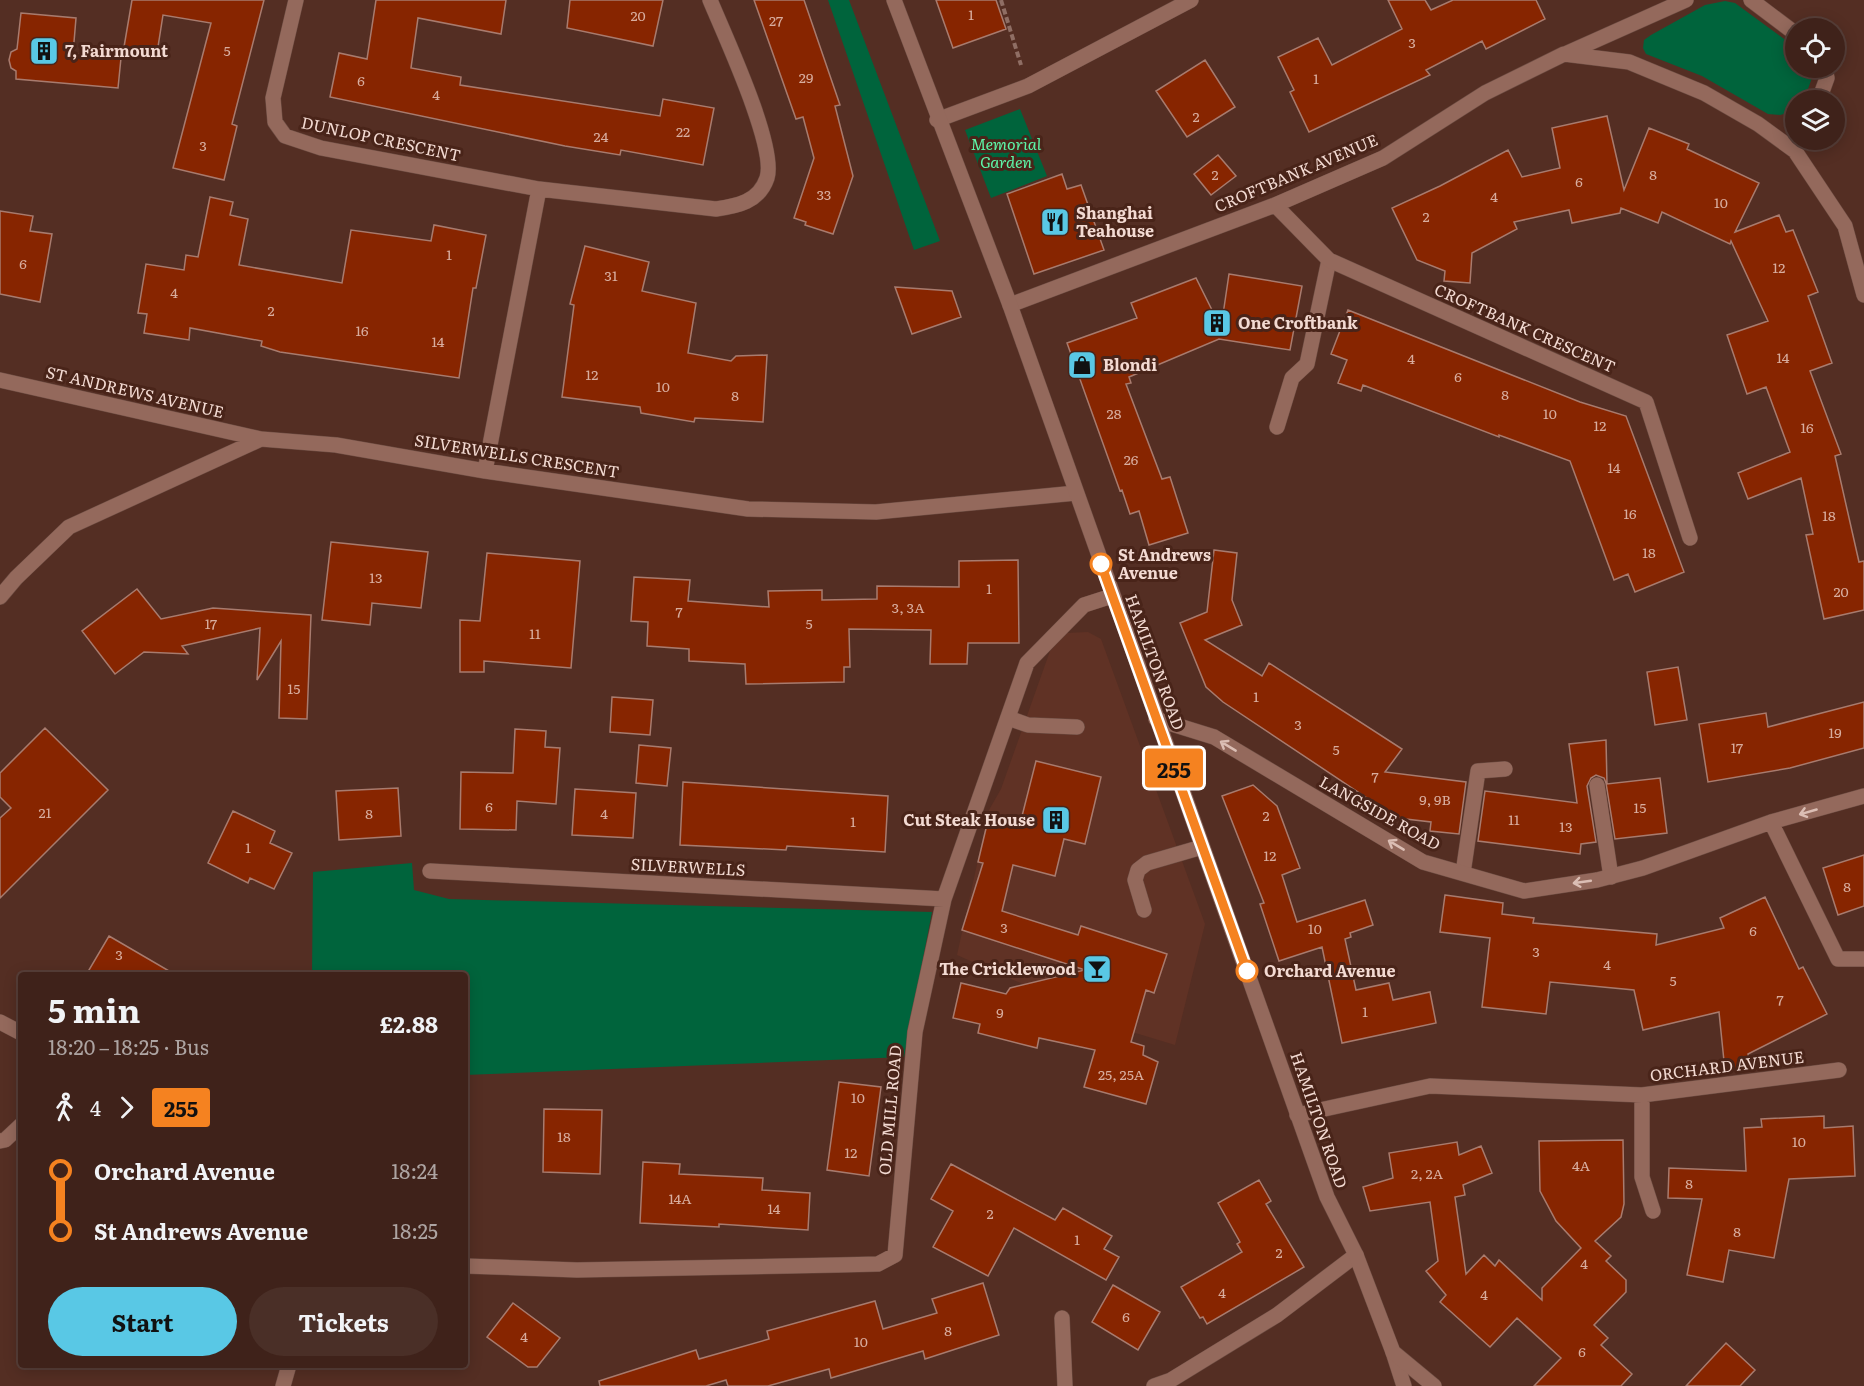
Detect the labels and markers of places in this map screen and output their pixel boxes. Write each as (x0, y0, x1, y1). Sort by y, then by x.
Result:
building icon: 7, Fairmount (28, 35, 60, 67)
place label: 7, Fairmount (65, 38, 168, 62)
place label: Shanghai Teahouse (1076, 200, 1154, 242)
restaurant icon: Shanghai Teahouse (1039, 206, 1071, 238)
building icon: One Croftbank (1201, 307, 1233, 339)
place label: One Croftbank (1238, 310, 1358, 334)
shop icon: Blondi (1066, 349, 1098, 381)
place label: Blondi (1103, 352, 1157, 376)
place label: St Andrews Avenue (1118, 542, 1211, 584)
marker: St Andrews Avenue (1090, 553, 1112, 575)
building icon: Cut Steak House (1040, 804, 1072, 836)
place label: Cut Steak House (903, 807, 1035, 831)
bar icon: The Cricklewood (1081, 953, 1113, 985)
place label: The Cricklewood (939, 956, 1076, 980)
place label: Orchard Avenue (1264, 958, 1396, 982)
marker: Orchard Avenue (1236, 960, 1258, 982)

